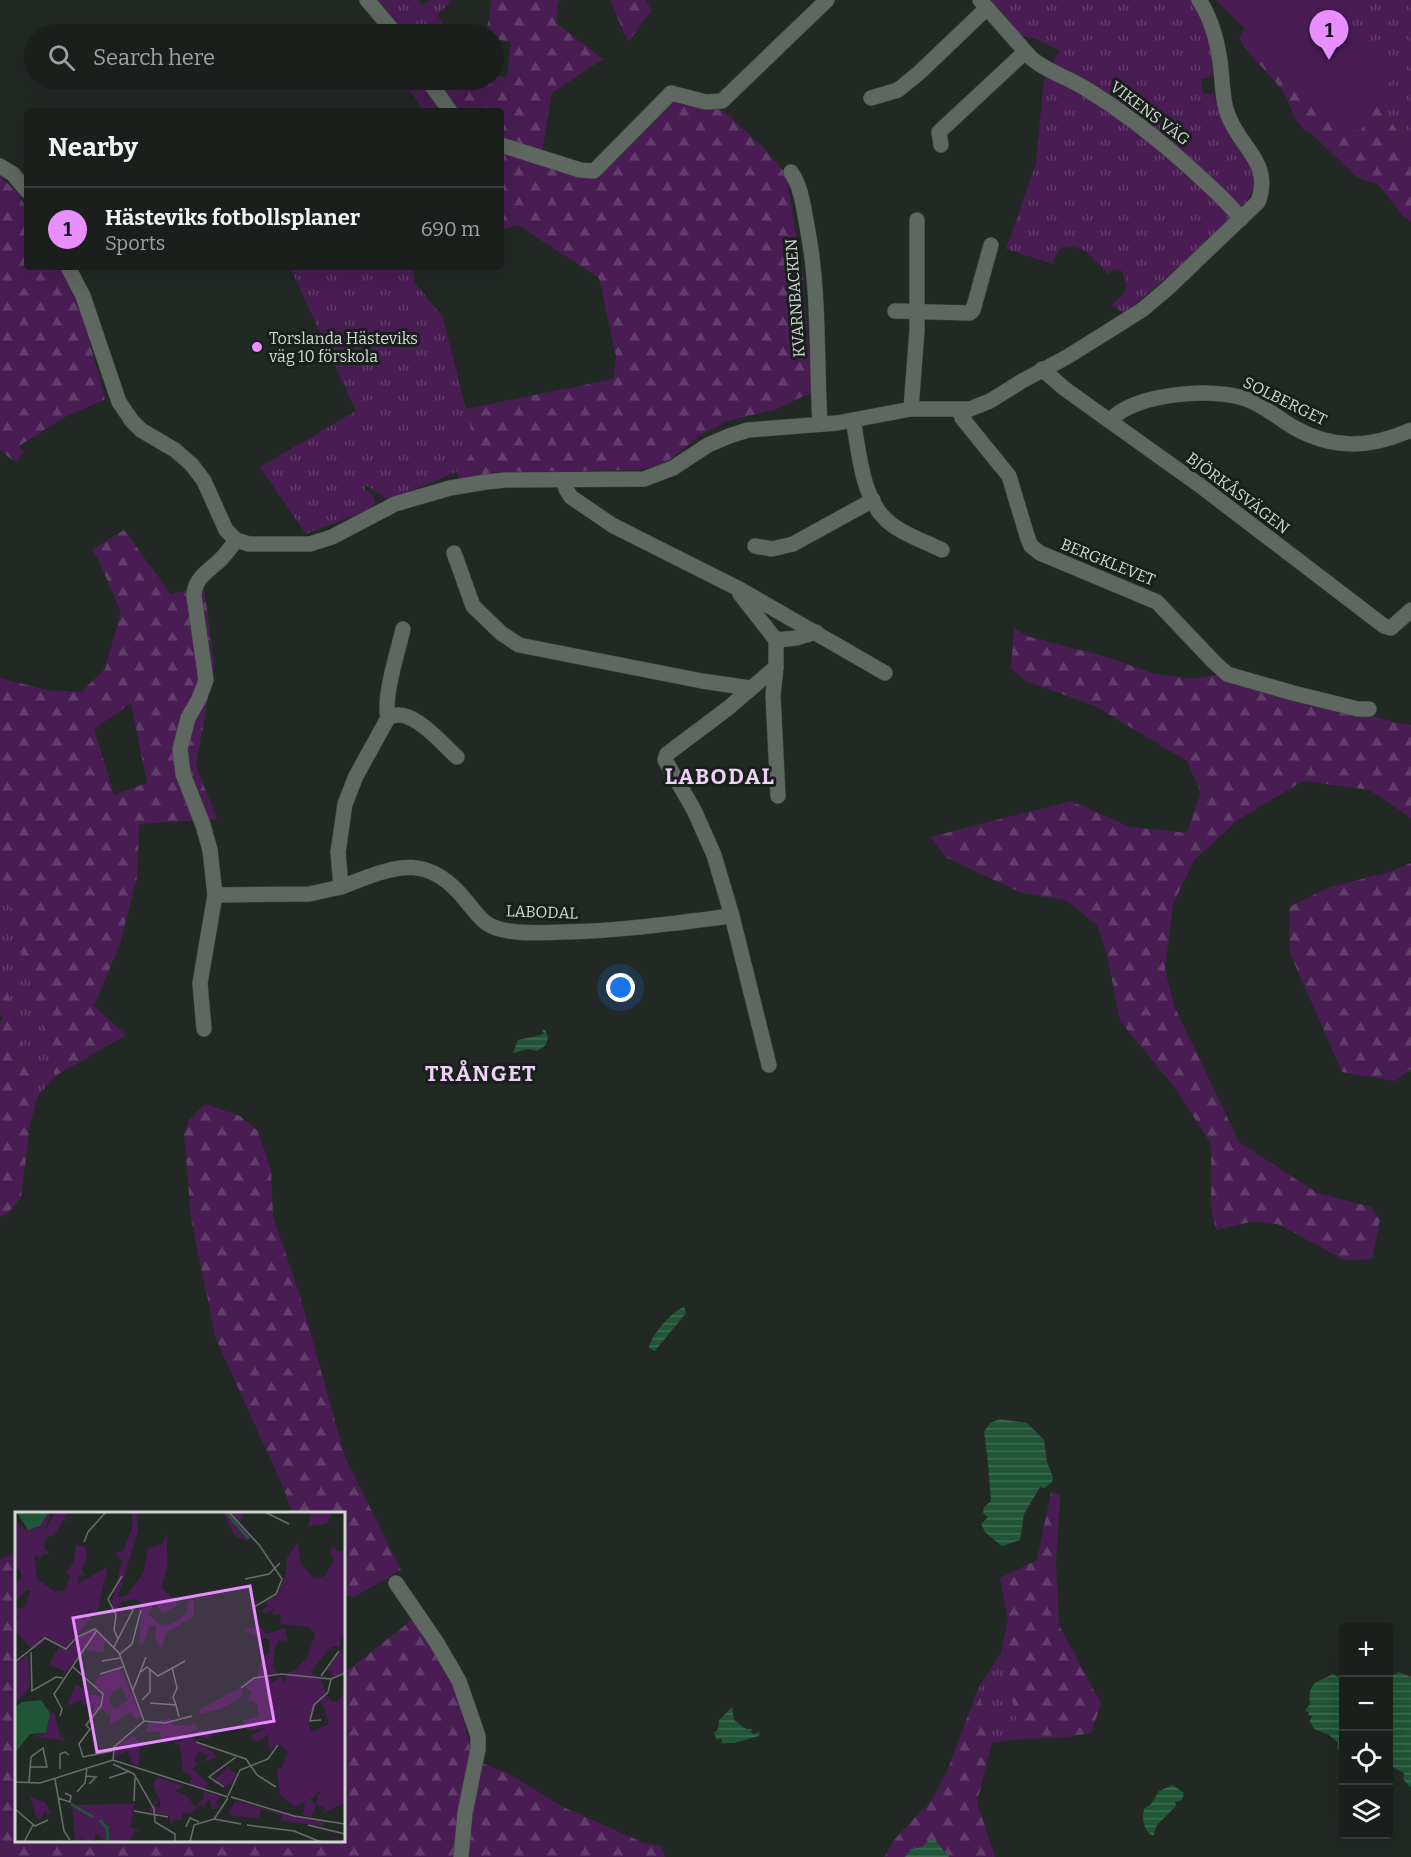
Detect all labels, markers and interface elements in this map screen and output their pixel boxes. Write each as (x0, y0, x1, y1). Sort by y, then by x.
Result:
pin: 1 (1310, 10, 1348, 60)
search box (24, 24, 504, 90)
icon: search (45, 41, 78, 74)
text: Search here (93, 44, 215, 71)
street label: VIKENS VÄG (1107, 77, 1194, 149)
text: Nearby (48, 132, 138, 163)
text: Hästeviks fotbollsplaner (105, 204, 360, 231)
text: 1 (63, 217, 72, 241)
text: 690 m (421, 217, 480, 241)
text: Sports (105, 231, 165, 255)
street label: KVARNBACKEN (781, 238, 809, 358)
place label: Torslanda Hästeviks väg 10 förskola (268, 329, 418, 366)
marker: Torslanda Hästeviks väg 10 förskola (250, 340, 264, 354)
street label: SOLBERGET (1240, 373, 1330, 429)
street label: BJÖRKÅSVÄGEN (1183, 447, 1294, 538)
street label: BERGKLEVET (1058, 534, 1158, 590)
district label: LABODAL (665, 763, 775, 790)
street label: LABODAL (506, 901, 579, 923)
your location (606, 973, 635, 1002)
district label: TRÅNGET (425, 1059, 537, 1087)
inset map (15, 1512, 345, 1842)
map controls (1339, 1623, 1393, 1839)
button: + (1339, 1623, 1393, 1677)
button: − (1339, 1677, 1393, 1731)
button: locate (1339, 1731, 1393, 1785)
button: layers (1339, 1785, 1393, 1839)

